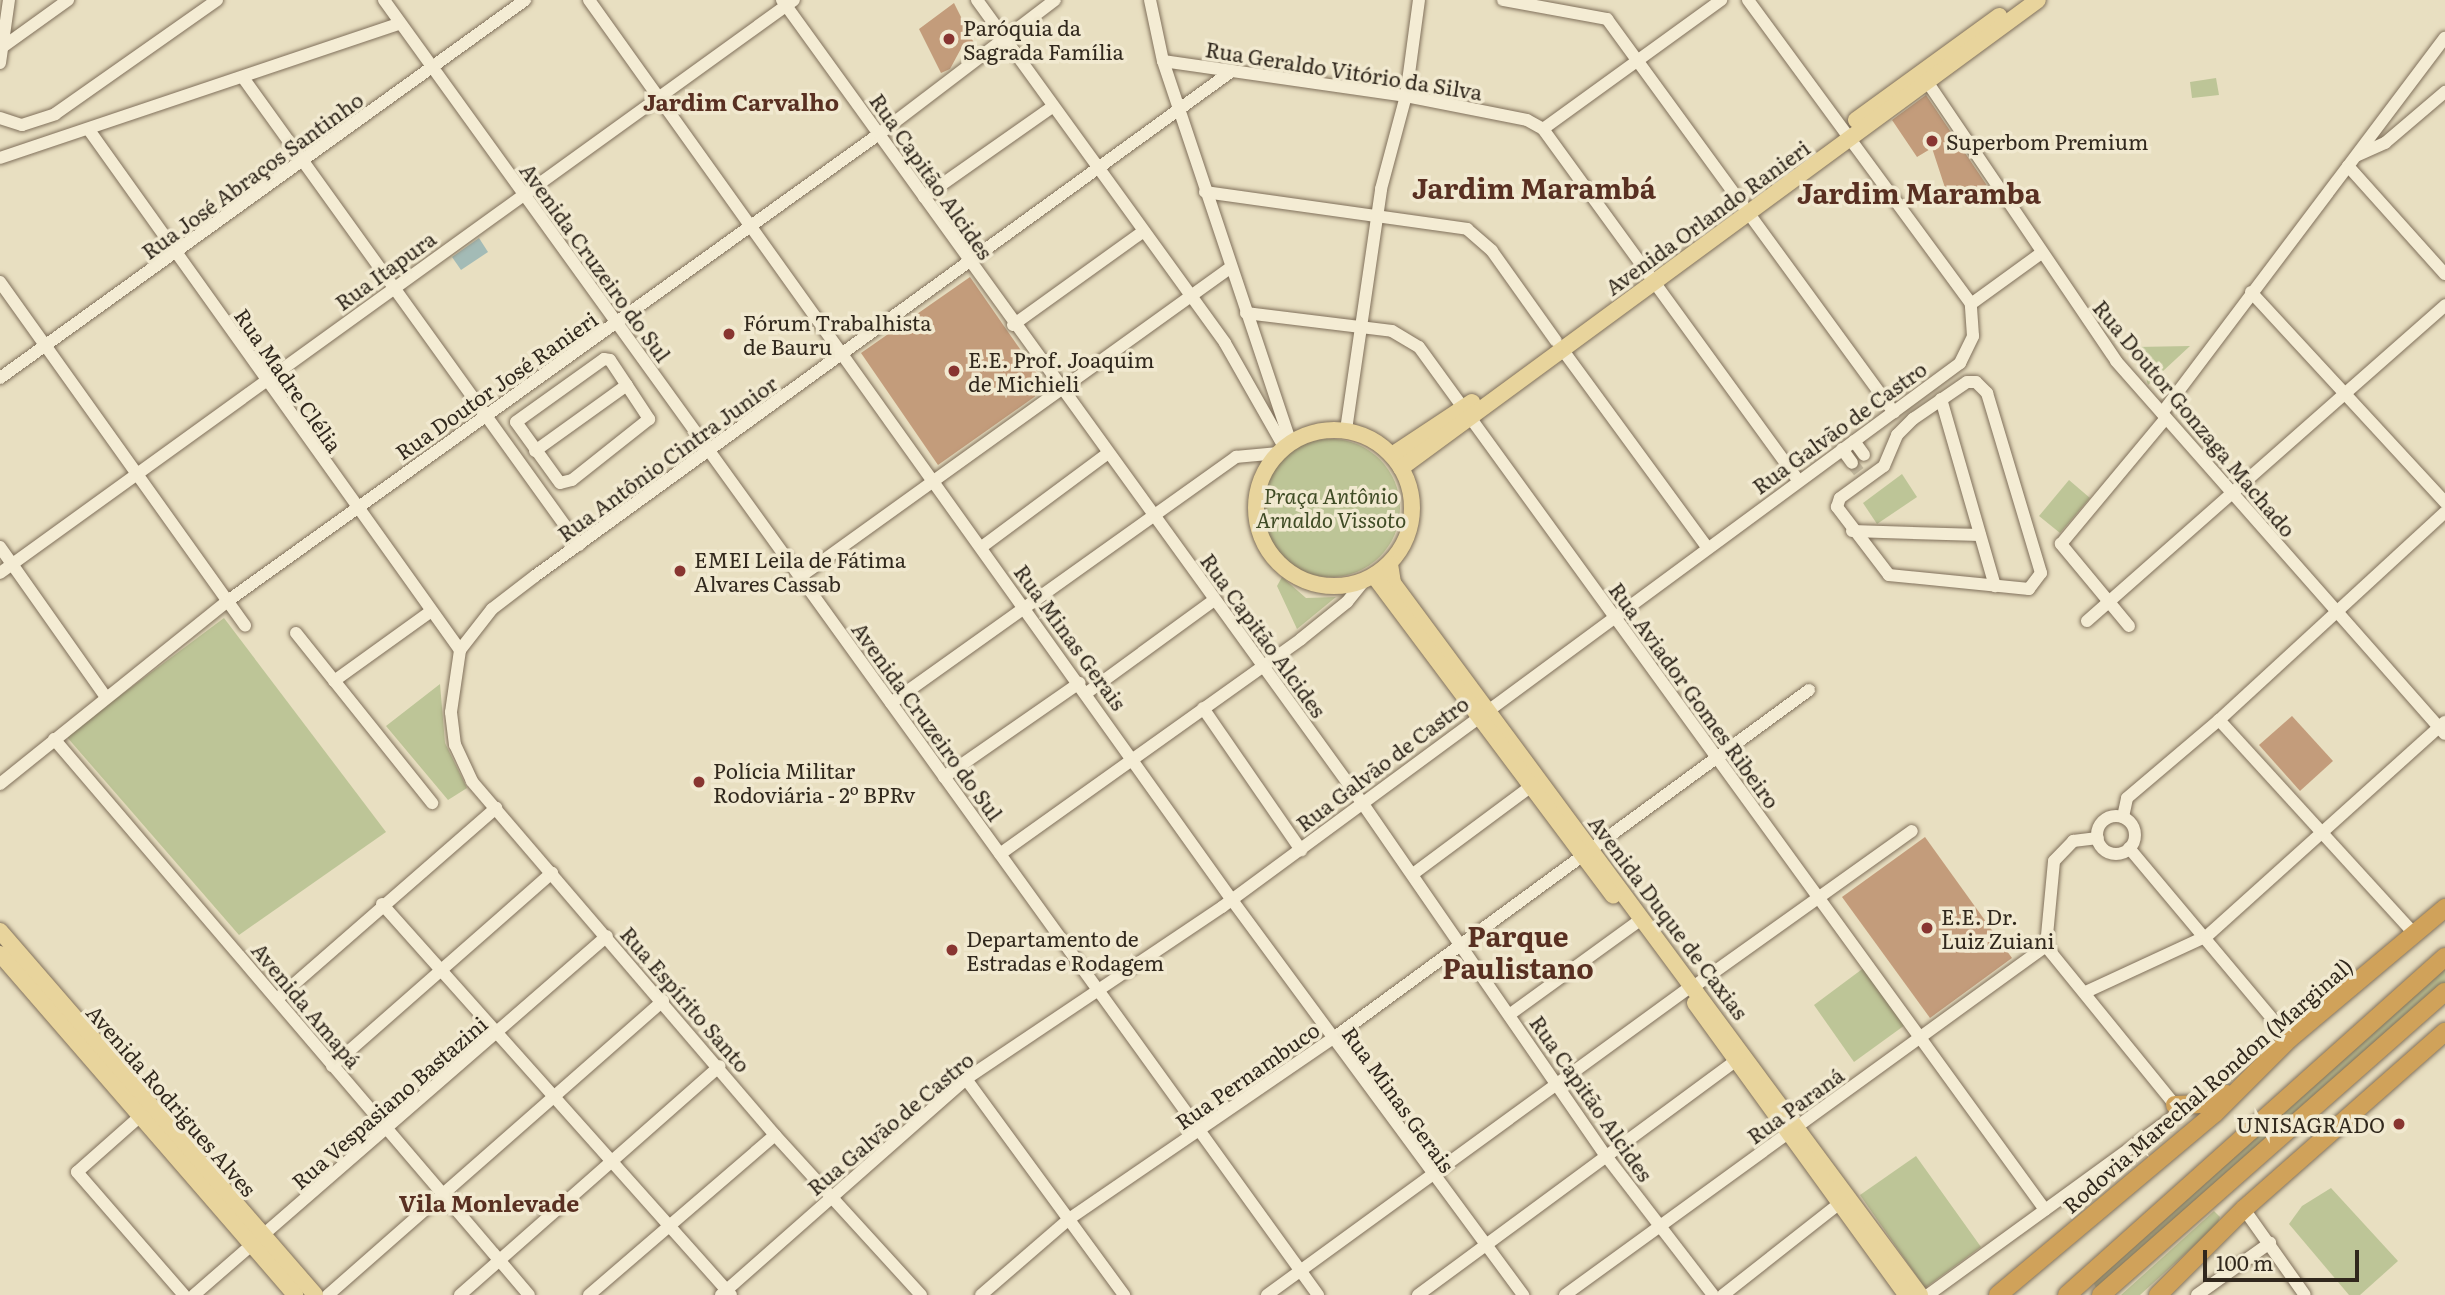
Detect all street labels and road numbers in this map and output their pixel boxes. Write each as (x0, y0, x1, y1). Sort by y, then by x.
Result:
street label: Rua Geraldo Vitório da Silva (1204, 36, 1484, 104)
street label: Rua José Abraços Santinho (136, 86, 368, 264)
street label: Rua Capitão Alcides (865, 88, 999, 264)
street label: Avenida Orlando Ranieri (1600, 134, 1814, 300)
street label: Avenida Cruzeiro do Sul (515, 158, 677, 366)
street label: Rua Itapura (330, 225, 440, 315)
street label: Rua Doutor Gonzaga Machado (2089, 295, 2301, 541)
street label: Rua Madre Clélia (230, 303, 348, 457)
street label: Rua Doutor José Ranieri (390, 306, 602, 464)
street label: Rua Galvão de Castro (1747, 355, 1931, 499)
street label: Rua Antônio Cintra Junior (552, 370, 782, 546)
street label: Rua Capitão Alcides (1196, 548, 1332, 722)
street label: Rua Minas Gerais (1010, 559, 1132, 715)
street label: Rua Aviador Gomes Ribeiro (1605, 577, 1785, 813)
street label: Avenida Cruzeiro do Sul (847, 617, 1009, 825)
street label: Rua Galvão de Castro (1291, 690, 1473, 836)
street label: Avenida Duque de Caxias (1584, 810, 1754, 1024)
street label: Rua Espírito Santo (616, 921, 756, 1077)
street label: Avenida Amapá (247, 937, 367, 1073)
street label: Rodovia Marechal Rondon (Marginal) (2057, 952, 2357, 1218)
street label: Avenida Rodrigues Alves (82, 999, 262, 1201)
street label: Rua Vespasiano Bastazini (286, 1010, 492, 1194)
street label: Rua Capitão Alcides (1525, 1010, 1659, 1186)
street label: Rua Pernambuco (1170, 1016, 1324, 1134)
street label: Rua Minas Gerais (1338, 1021, 1460, 1177)
street label: Rua Galvão de Castro (802, 1046, 978, 1200)
street label: Rua Paraná (1742, 1062, 1848, 1148)

